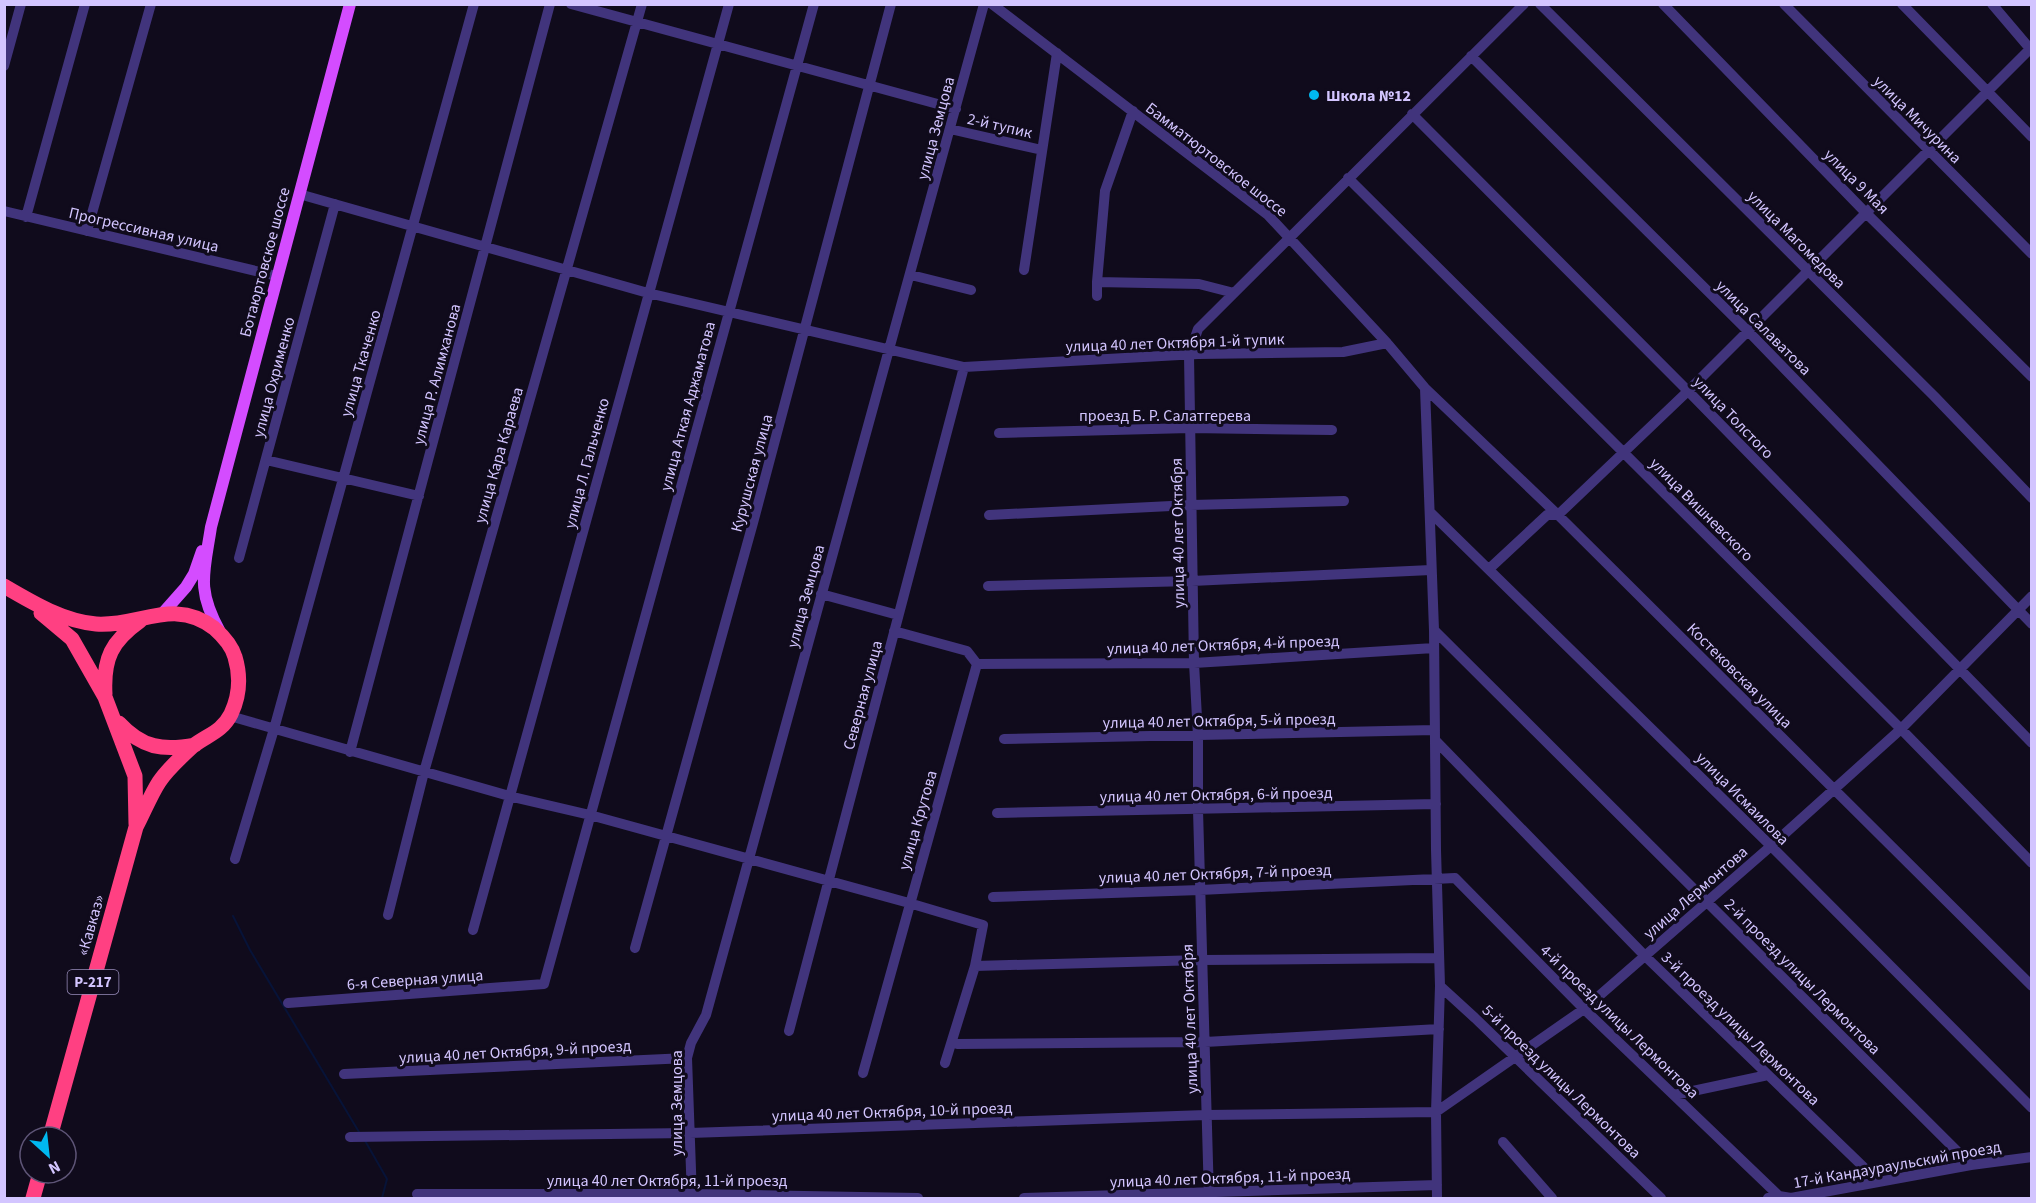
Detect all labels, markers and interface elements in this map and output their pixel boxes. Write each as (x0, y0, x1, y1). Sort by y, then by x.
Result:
street label: улица Мичурина (1868, 71, 1966, 169)
street label: улица Земцова (912, 74, 960, 182)
place label: Школа №12 (1326, 85, 1411, 107)
marker: Школа №12 (1307, 88, 1321, 102)
street label: Бамматюртовское шоссе (1141, 97, 1292, 222)
street label: 2-й тупик (965, 108, 1034, 144)
street label: улица 9 Мая (1819, 144, 1894, 219)
street label: Ботаюртовское шоссе (234, 185, 296, 340)
street label: улица Магомедова (1742, 186, 1850, 294)
street label: Прогрессивная улица (67, 202, 221, 258)
street label: улица Салаватова (1711, 275, 1816, 380)
street label: улица Р. Алимханова (408, 301, 466, 447)
street label: улица Ткаченко (335, 307, 387, 419)
street label: улица Охрименко (247, 315, 301, 440)
street label: улица Аткая Аджаматова (655, 319, 721, 494)
street label: улица 40 лет Октября 1-й тупик (1065, 328, 1285, 358)
street label: улица Толстого (1688, 371, 1778, 464)
street label: улица Кара Караева (469, 385, 529, 526)
street label: улица Л. Гальченко (559, 396, 615, 531)
street label: проезд Б. Р. Салатгерева (1079, 405, 1251, 427)
street label: Курушская улица (726, 412, 778, 535)
street label: улица Вишневского (1644, 453, 1758, 567)
street label: улица 40 лет Октября (1166, 458, 1190, 608)
street label: улица Земцова (782, 542, 830, 650)
street label: Костековская улица (1682, 618, 1797, 733)
street label: улица 40 лет Октября, 4-й проезд (1106, 630, 1340, 660)
street label: Северная улица (838, 638, 888, 752)
street label: улица 40 лет Октября, 5-й проезд (1103, 708, 1336, 734)
street label: улица Исмаилова (1691, 747, 1794, 850)
street label: улица Крутова (893, 768, 943, 873)
street label: улица 40 лет Октября, 6-й проезд (1100, 782, 1333, 808)
street label: улица Лермонтова (1639, 841, 1753, 944)
street label: улица 40 лет Октября, 7-й проезд (1098, 859, 1332, 889)
street label: «Кавказ» (72, 892, 110, 958)
street label: 2-й проезд улицы Лермонтова (1719, 894, 1885, 1060)
street label: 4-й проезд улицы Лермонтова (1535, 940, 1704, 1104)
street label: улица 40 лет Октября (1176, 944, 1204, 1094)
street label: 3-й проезд улицы Лермонтова (1656, 947, 1825, 1111)
street label: 6-я Северная улица (346, 964, 484, 996)
road number: Р-217 (68, 970, 118, 994)
street label: 5-й проезд улицы Лермонтова (1477, 1000, 1646, 1164)
street label: улица 40 лет Октября, 9-й проезд (398, 1035, 632, 1069)
street label: улица Земцова (666, 1050, 688, 1156)
street label: улица 40 лет Октября, 10-й проезд (771, 1097, 1013, 1127)
north arrow (18, 1125, 78, 1185)
street label: 17-й Кандаураульский проезд (1792, 1136, 2003, 1194)
text: N (45, 1155, 64, 1180)
street label: улица 40 лет Октября, 11-й проезд (1109, 1163, 1351, 1193)
street label: улица 40 лет Октября, 11-й проезд (547, 1170, 788, 1192)

